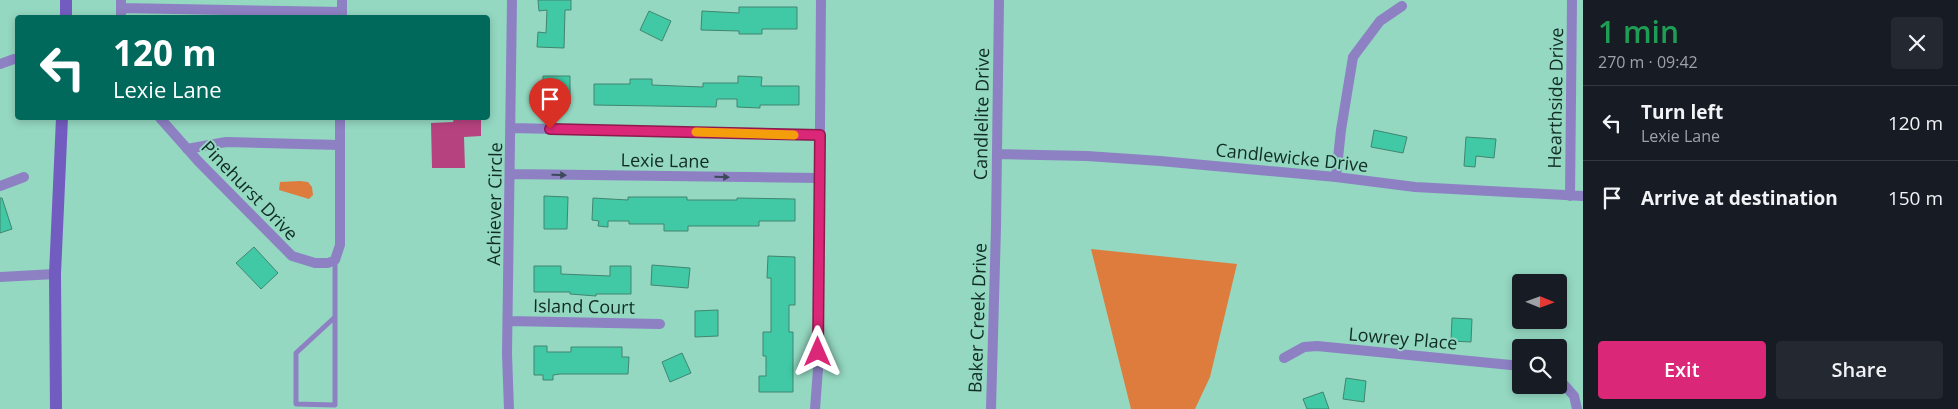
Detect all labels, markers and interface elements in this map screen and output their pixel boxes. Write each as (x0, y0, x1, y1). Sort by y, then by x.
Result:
text: 1 min (1598, 11, 1679, 52)
button: close (1891, 17, 1943, 69)
street label: Hearthside Drive (1542, 27, 1568, 169)
text: 120 m (113, 29, 217, 76)
icon: left (30, 35, 95, 100)
street label: Candlelite Drive (968, 48, 994, 180)
text: 270 m · 09:42 (1598, 51, 1698, 73)
text: Lexie Lane (113, 74, 222, 104)
pin (529, 78, 571, 129)
icon: arrive (536, 85, 564, 113)
text: Turn left (1641, 99, 1723, 125)
icon: left (1598, 109, 1626, 137)
text: 120 m (1888, 110, 1943, 136)
text: Lexie Lane (1641, 125, 1720, 147)
street label: Pinehurst Drive (196, 135, 304, 245)
street label: Candlewicke Drive (1214, 137, 1370, 177)
street label: Achiever Circle (481, 142, 507, 266)
street label: Lexie Lane (620, 147, 710, 173)
one-way arrow (552, 171, 568, 179)
one-way arrow (714, 173, 730, 181)
icon: arrive (1598, 184, 1626, 212)
text: Arrive at destination (1641, 185, 1838, 211)
text: 150 m (1888, 185, 1943, 211)
street label: Baker Creek Drive (962, 242, 992, 394)
north arrow (1512, 274, 1568, 329)
map controls (1512, 274, 1567, 394)
street label: Island Court (533, 293, 635, 319)
street label: Lowrey Place (1347, 321, 1459, 355)
position arrow (791, 325, 843, 377)
button: search (1512, 339, 1567, 394)
button: Exit (1598, 341, 1766, 399)
button: Share (1776, 341, 1943, 399)

